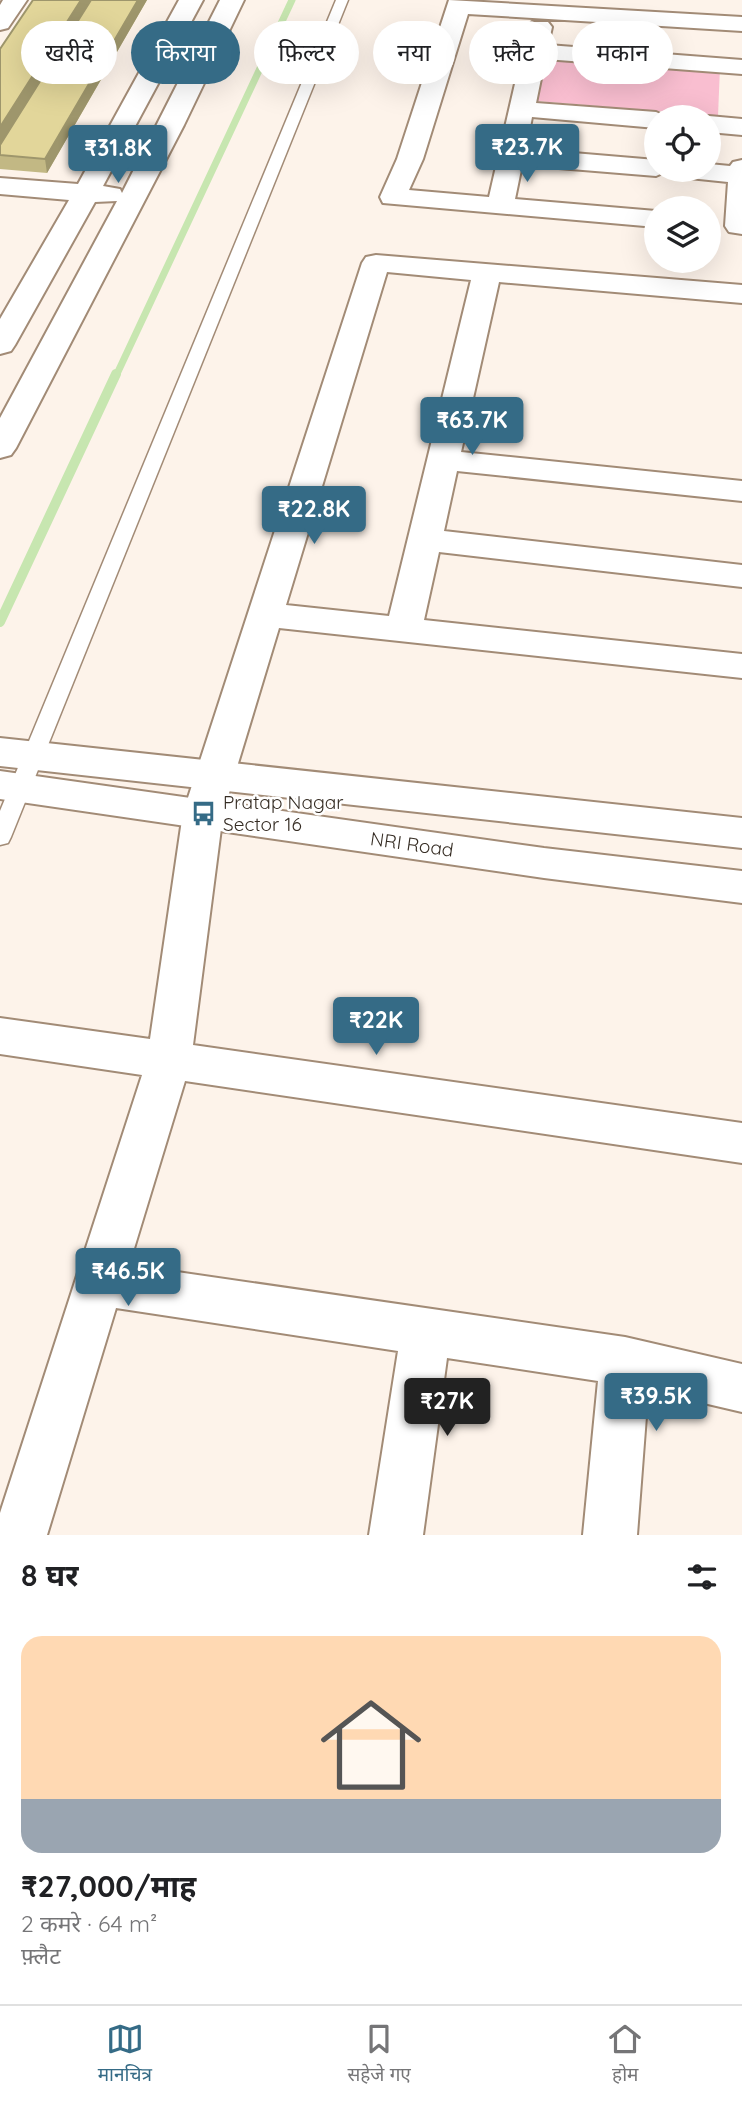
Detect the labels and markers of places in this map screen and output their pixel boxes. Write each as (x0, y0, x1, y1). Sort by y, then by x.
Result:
pin: ₹23.7K (470, 124, 584, 184)
pin: ₹31.8K (61, 125, 175, 185)
pin: ₹63.7K (415, 398, 529, 457)
pin: ₹22.8K (257, 486, 371, 546)
place label: Pratap Nagar Sector 16 (223, 790, 344, 836)
bus stop icon: Pratap Nagar Sector 16 (189, 799, 217, 827)
pin: ₹22K (335, 998, 417, 1057)
pin: ₹46.5K (71, 1248, 185, 1308)
pin: ₹39.5K (599, 1374, 713, 1433)
pin: ₹27K (406, 1378, 488, 1438)

